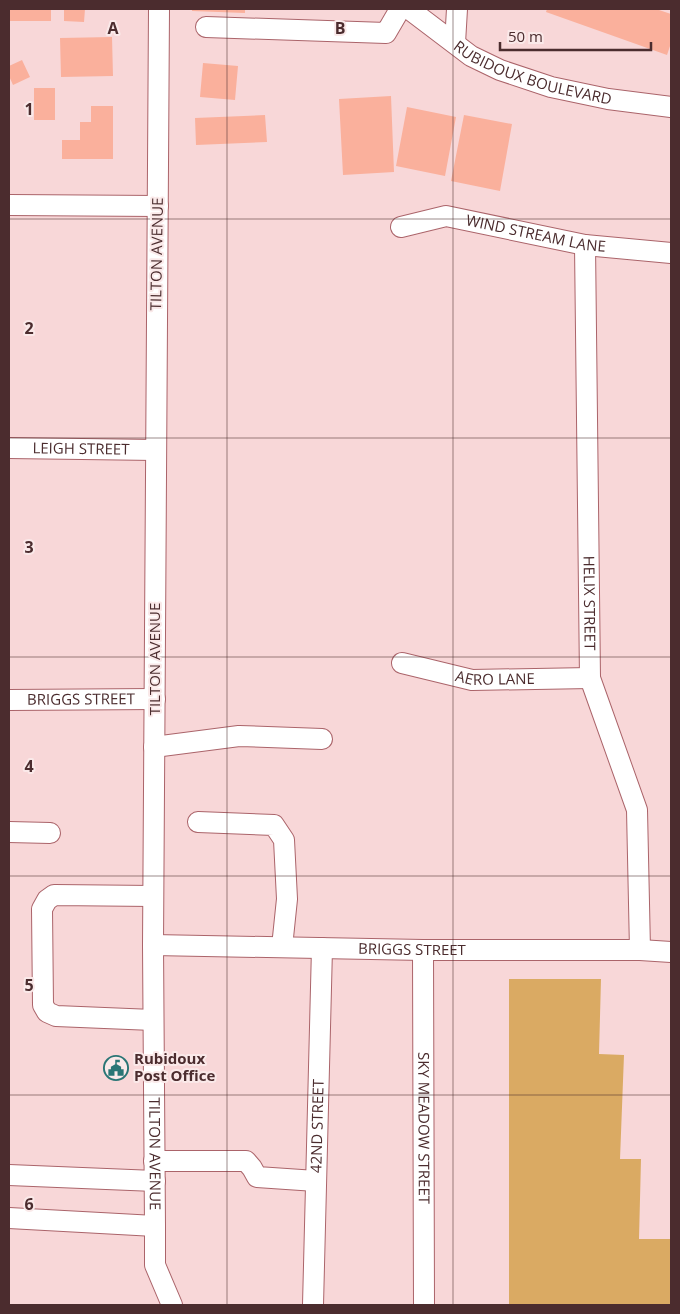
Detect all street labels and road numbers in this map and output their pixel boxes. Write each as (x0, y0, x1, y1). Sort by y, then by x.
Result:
street label: RUBIDOUX BOULEVARD (450, 35, 614, 109)
street label: TILTON AVENUE (145, 197, 167, 311)
street label: WIND STREAM LANE (464, 209, 607, 256)
street label: LEIGH STREET (32, 437, 130, 459)
street label: HELIX STREET (580, 555, 601, 651)
street label: TILTON AVENUE (144, 603, 164, 715)
street label: AERO LANE (453, 665, 535, 689)
street label: BRIGGS STREET (27, 688, 136, 709)
street label: BRIGGS STREET (358, 938, 467, 959)
street label: SKY MEADOW STREET (414, 1052, 435, 1205)
street label: 42ND STREET (305, 1078, 328, 1173)
street label: TILTON AVENUE (145, 1097, 166, 1210)

